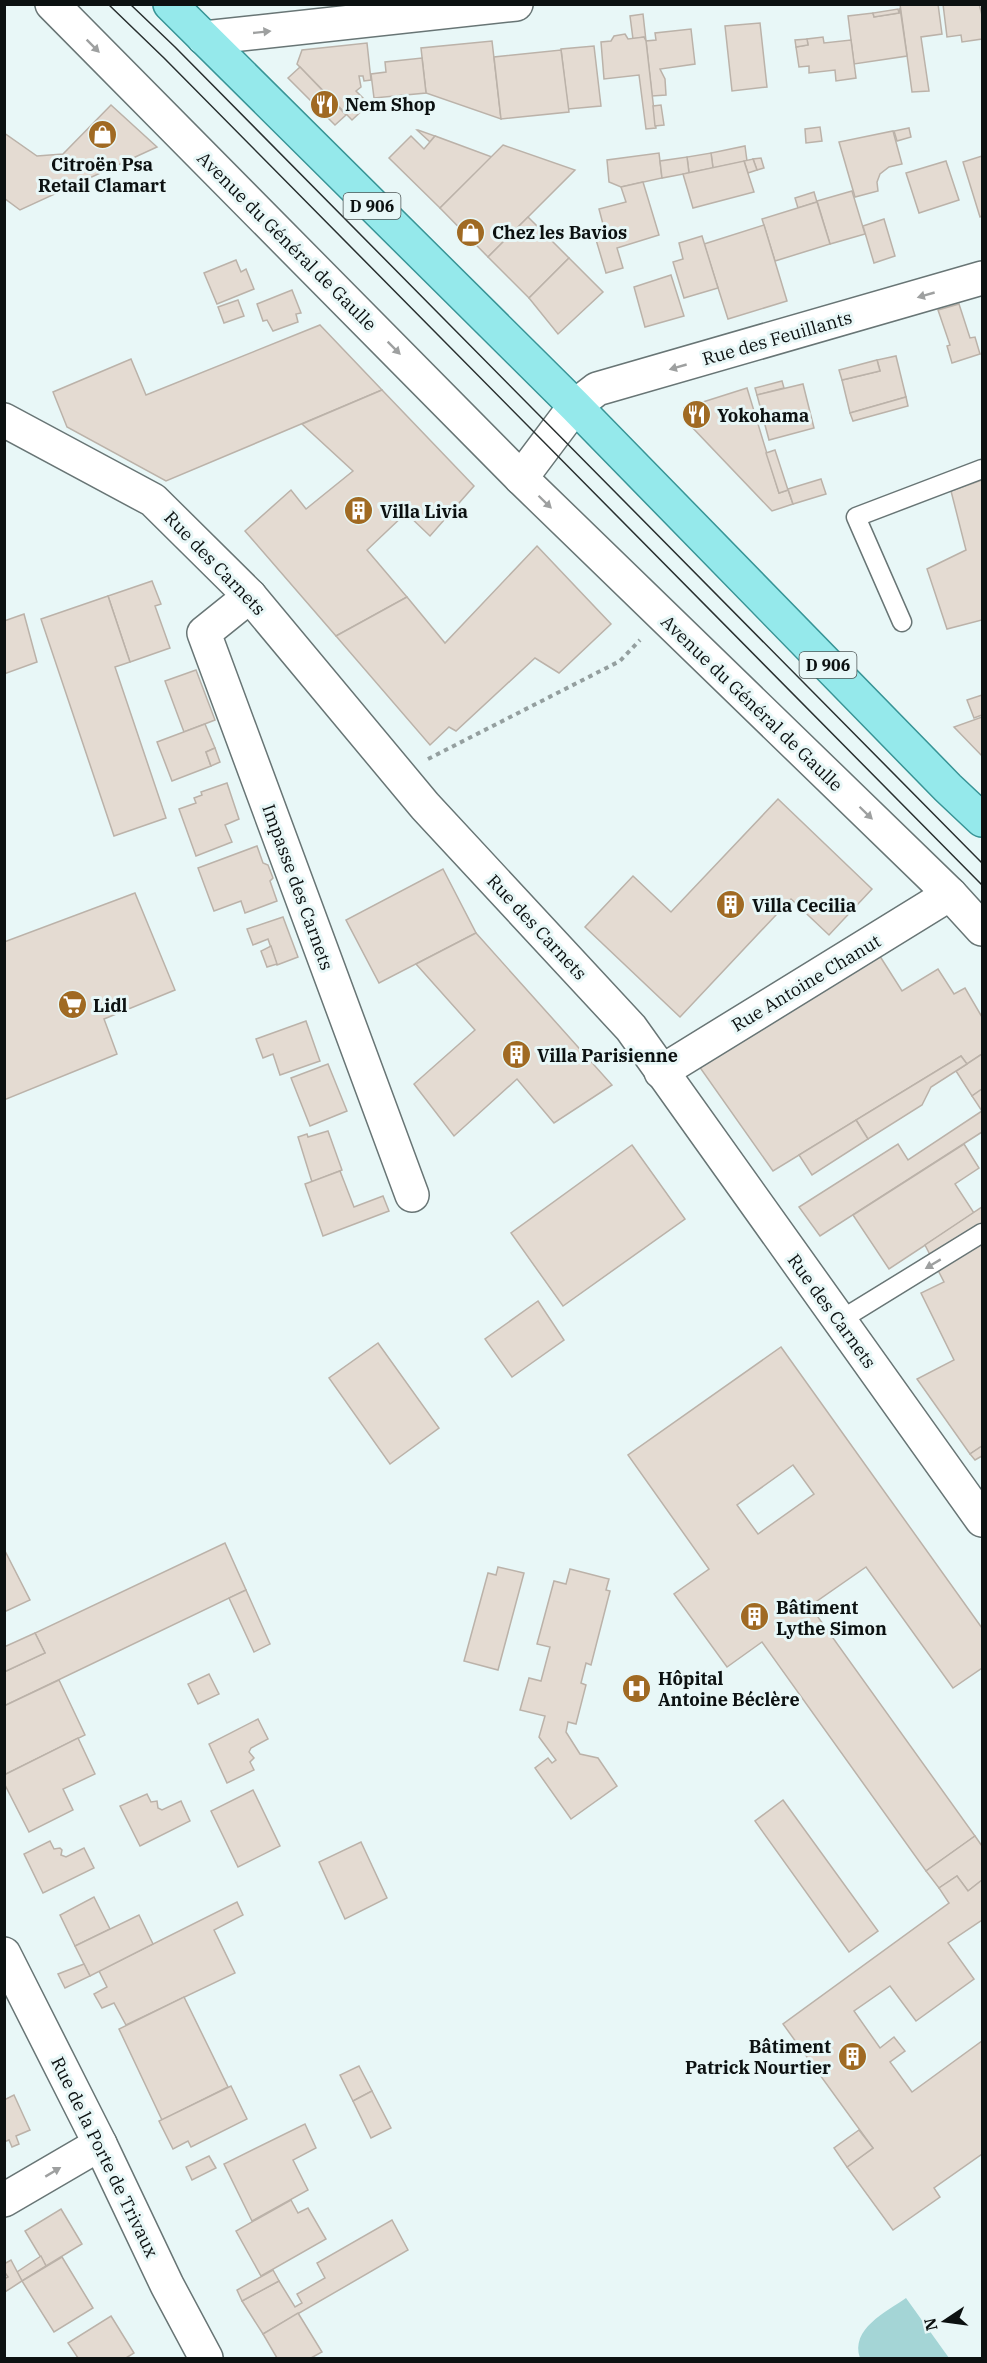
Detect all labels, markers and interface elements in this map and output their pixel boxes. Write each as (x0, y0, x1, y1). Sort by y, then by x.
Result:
one-way arrow (252, 27, 271, 37)
one-way arrow (86, 39, 101, 53)
restaurant icon: Nem Shop (308, 88, 340, 120)
place label: Nem Shop (345, 93, 436, 116)
shop icon: Citroën Psa Retail Clamart (86, 119, 118, 151)
street label: Avenue du Général de Gaulle (193, 147, 381, 335)
place label: Citroën Psa Retail Clamart (38, 153, 166, 197)
road number: D 906 (344, 193, 400, 219)
shop icon: Chez les Bavios (455, 216, 487, 248)
place label: Chez les Bavios (492, 221, 627, 244)
one-way arrow (917, 291, 935, 300)
street label: Rue des Feuillants (699, 306, 855, 370)
one-way arrow (386, 341, 400, 355)
one-way arrow (669, 362, 688, 372)
restaurant icon: Yokohama (680, 399, 712, 431)
place label: Yokohama (717, 404, 809, 427)
building icon: Villa Livia (343, 495, 375, 527)
one-way arrow (538, 495, 553, 509)
place label: Villa Livia (380, 500, 468, 523)
street label: Rue des Carnets (159, 506, 271, 620)
street label: Avenue du Général de Gaulle (656, 610, 848, 796)
road number: D 906 (800, 652, 856, 678)
street label: Impasse des Carnets (257, 801, 339, 973)
one-way arrow (859, 806, 873, 820)
street label: Rue des Carnets (482, 869, 592, 985)
building icon: Villa Cecilia (715, 889, 747, 921)
place label: Villa Cecilia (752, 894, 856, 917)
street label: Rue Antoine Chanut (727, 929, 885, 1037)
supermarket icon: Lidl (56, 989, 88, 1021)
place label: Lidl (93, 994, 128, 1017)
building icon: Villa Parisienne (500, 1039, 532, 1071)
place label: Villa Parisienne (537, 1044, 678, 1067)
street label: Rue des Carnets (783, 1249, 881, 1373)
one-way arrow (925, 1258, 941, 1269)
place label: Bâtiment Lythe Simon (776, 1596, 887, 1640)
building icon: Bâtiment Lythe Simon (739, 1601, 771, 1633)
place label: Hôpital Antoine Béclère (658, 1667, 800, 1711)
hospital icon: Hôpital Antoine Béclère (621, 1672, 653, 1704)
place label: Bâtiment Patrick Nourtier (685, 2035, 831, 2079)
building icon: Bâtiment Patrick Nourtier (836, 2040, 868, 2072)
street label: Rue de la Porte de Trivaux (46, 2053, 164, 2261)
one-way arrow (44, 2167, 61, 2177)
north arrow (915, 2291, 975, 2351)
text: N (919, 2316, 942, 2333)

